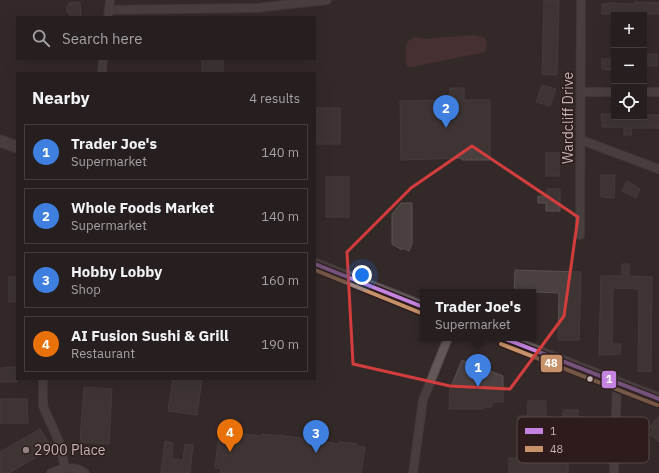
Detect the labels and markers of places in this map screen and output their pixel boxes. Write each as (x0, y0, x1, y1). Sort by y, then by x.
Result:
pin: 2 (433, 95, 459, 128)
pin: 1 (465, 354, 491, 387)
unlabelled marker (585, 374, 595, 384)
pin: 4 (217, 419, 243, 452)
pin: 3 (303, 420, 329, 453)
place label: 2900 Place (34, 441, 106, 459)
marker: 2900 Place (21, 445, 31, 455)

